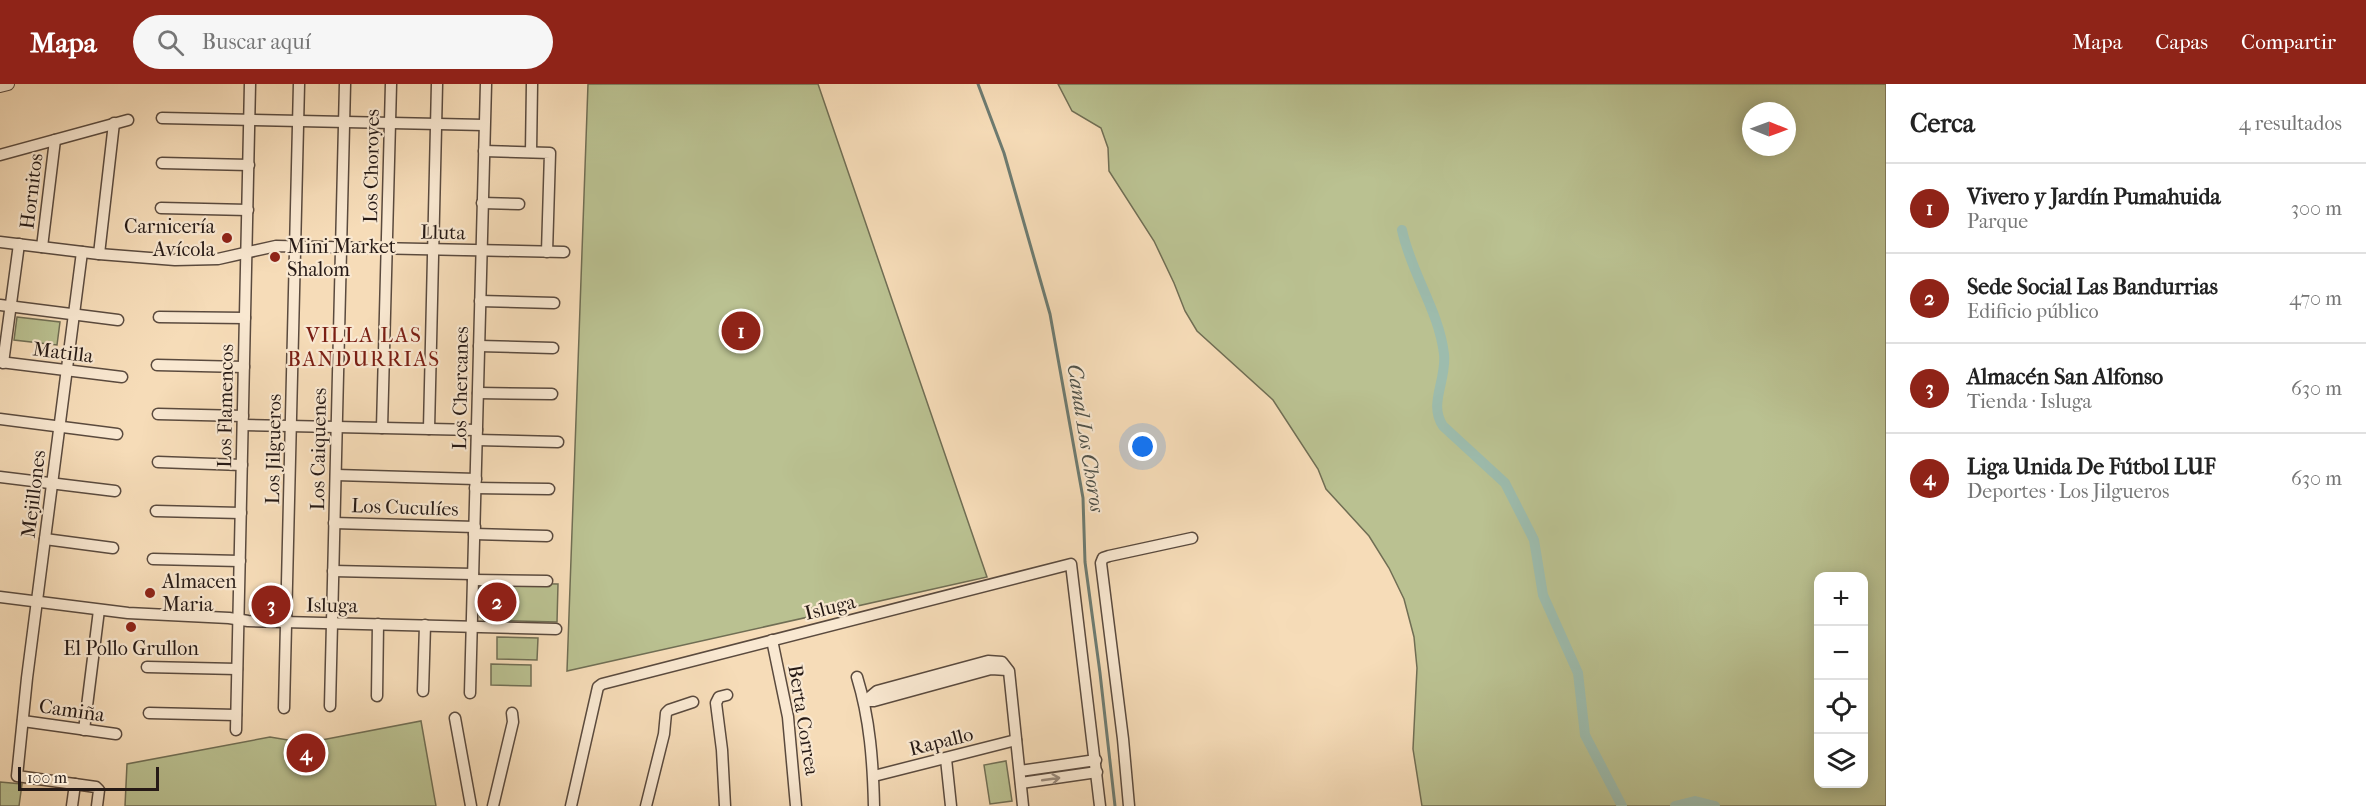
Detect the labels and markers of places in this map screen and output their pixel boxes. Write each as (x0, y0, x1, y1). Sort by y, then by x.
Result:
place label: Carnicería Avícola (124, 215, 216, 261)
marker: Carnicería Avícola (220, 231, 234, 245)
place label: Mini Market Shalom (287, 235, 396, 281)
marker: Mini Market Shalom (268, 250, 282, 264)
pin: 1 (722, 308, 760, 354)
place label: Almacen Maria (161, 570, 237, 616)
pin: 2 (478, 580, 516, 624)
pin: 3 (252, 582, 290, 628)
marker: Almacen Maria (143, 586, 157, 600)
marker: El Pollo Grullon (124, 620, 138, 634)
place label: El Pollo Grullon (63, 637, 199, 660)
pin: 4 (286, 730, 326, 776)

